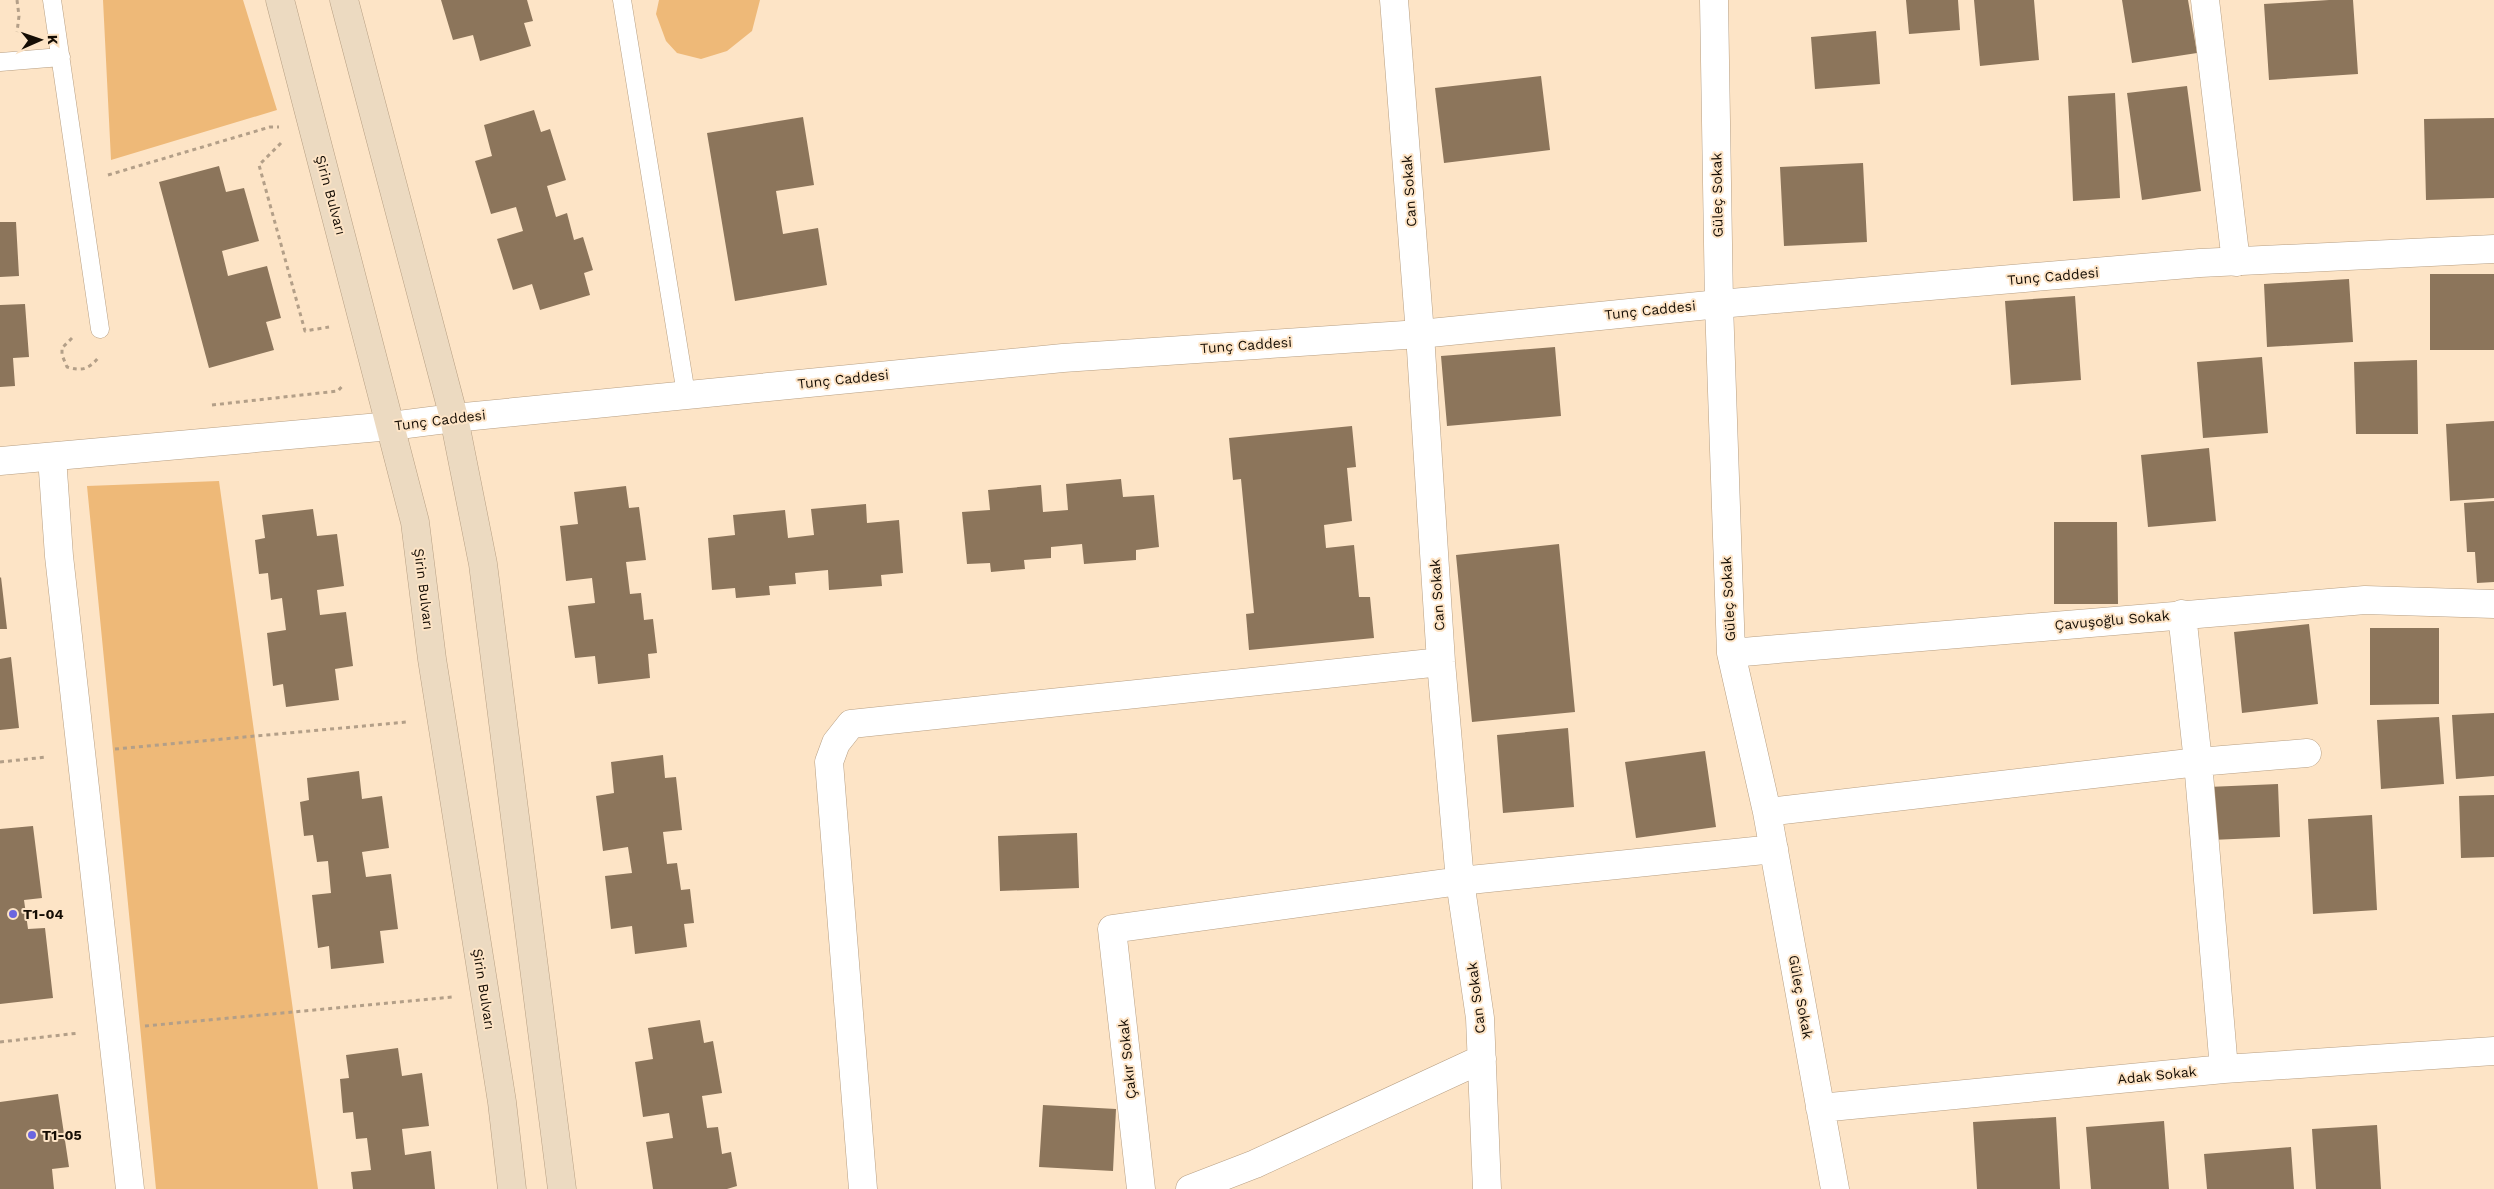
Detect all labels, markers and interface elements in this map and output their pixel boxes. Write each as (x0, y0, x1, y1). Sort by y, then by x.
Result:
north arrow (15, 15, 65, 65)
text: K (45, 34, 61, 45)
street label: Güleç Sokak (1708, 152, 1726, 238)
street label: Şirin Bulvarı (313, 153, 349, 237)
street label: Can Sokak (1399, 154, 1419, 227)
street label: Tunç Caddesi (2007, 264, 2099, 288)
street label: Tunç Caddesi (1604, 297, 1696, 323)
street label: Tunç Caddesi (1200, 334, 1292, 356)
street label: Tunç Caddesi (797, 366, 889, 392)
street label: Tunç Caddesi (393, 406, 487, 434)
street label: Şirin Bulvarı (411, 547, 437, 631)
street label: Güleç Sokak (1718, 556, 1738, 642)
street label: Can Sokak (1427, 558, 1447, 631)
street label: Çavuşoğlu Sokak (2054, 607, 2170, 633)
place label: T1-04 (23, 906, 64, 922)
marker: T1-04 (7, 908, 19, 920)
street label: Şirin Bulvarı (470, 947, 498, 1031)
street label: Güleç Sokak (1786, 954, 1816, 1040)
street label: Can Sokak (1464, 961, 1488, 1035)
street label: Çakır Sokak (1115, 1018, 1139, 1100)
street label: Adak Sokak (2117, 1063, 2197, 1087)
place label: T1-05 (42, 1127, 82, 1143)
marker: T1-05 (26, 1129, 38, 1141)

